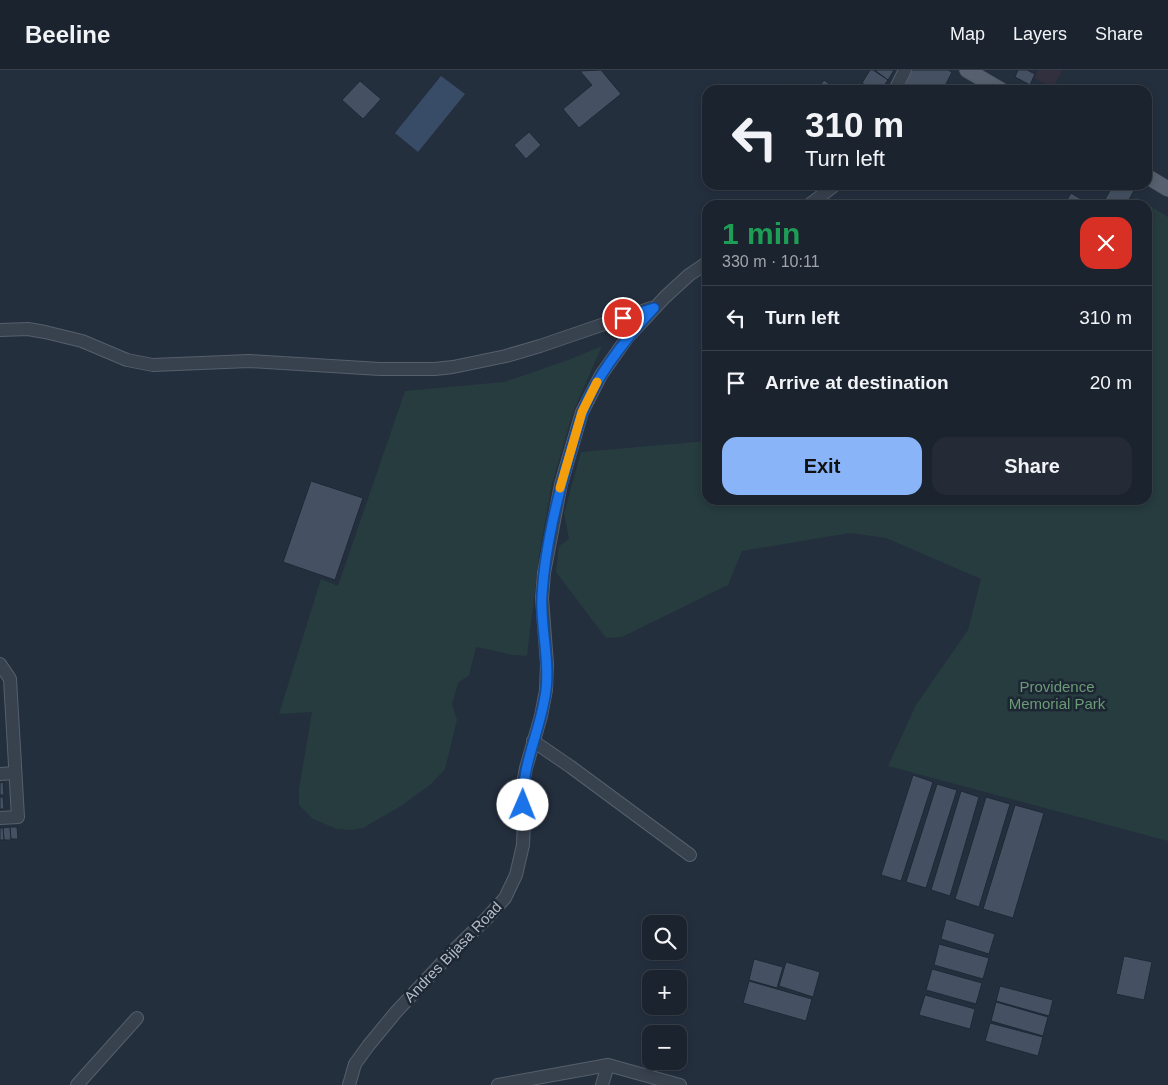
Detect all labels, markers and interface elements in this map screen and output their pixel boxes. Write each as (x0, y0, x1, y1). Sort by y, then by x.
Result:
text: Beeline (25, 21, 110, 48)
text: Map (950, 24, 985, 44)
text: Layers (1013, 24, 1067, 44)
text: Share (1095, 24, 1143, 44)
icon: left (722, 105, 787, 170)
text: 310 m (805, 105, 904, 144)
text: Turn left (805, 146, 885, 171)
text: 1 min (722, 217, 800, 250)
button: close (1080, 217, 1132, 269)
text: 330 m · 10:11 (722, 253, 820, 270)
pin (602, 297, 644, 339)
icon: arrive (609, 304, 637, 332)
icon: left (722, 304, 750, 332)
text: Turn left (765, 307, 840, 328)
text: 310 m (1079, 307, 1132, 328)
icon: arrive (722, 369, 750, 397)
text: Arrive at destination (765, 372, 949, 393)
text: 20 m (1090, 372, 1132, 393)
button: Exit (722, 437, 922, 495)
button: Share (932, 437, 1132, 495)
park label: Providence Memorial Park (1009, 678, 1106, 712)
position arrow (496, 778, 548, 830)
street label: Andres Bijasa Road (400, 898, 505, 1005)
map controls (642, 915, 687, 1070)
button: search (642, 915, 687, 960)
button: + (642, 970, 687, 1015)
button: − (642, 1025, 687, 1070)

